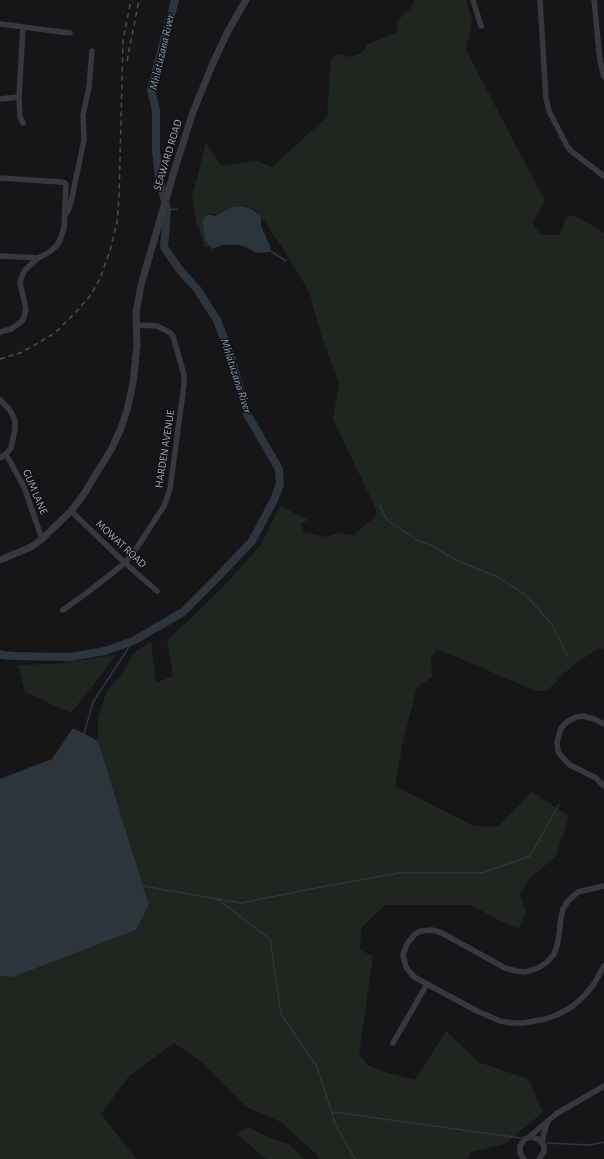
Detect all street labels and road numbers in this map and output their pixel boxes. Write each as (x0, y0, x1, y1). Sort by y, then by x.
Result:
street label: SEAWARD ROAD (151, 118, 185, 192)
street label: HARDEN AVENUE (152, 409, 178, 489)
street label: GUM LANE (20, 467, 50, 517)
street label: MOWAT ROAD (93, 517, 149, 571)

